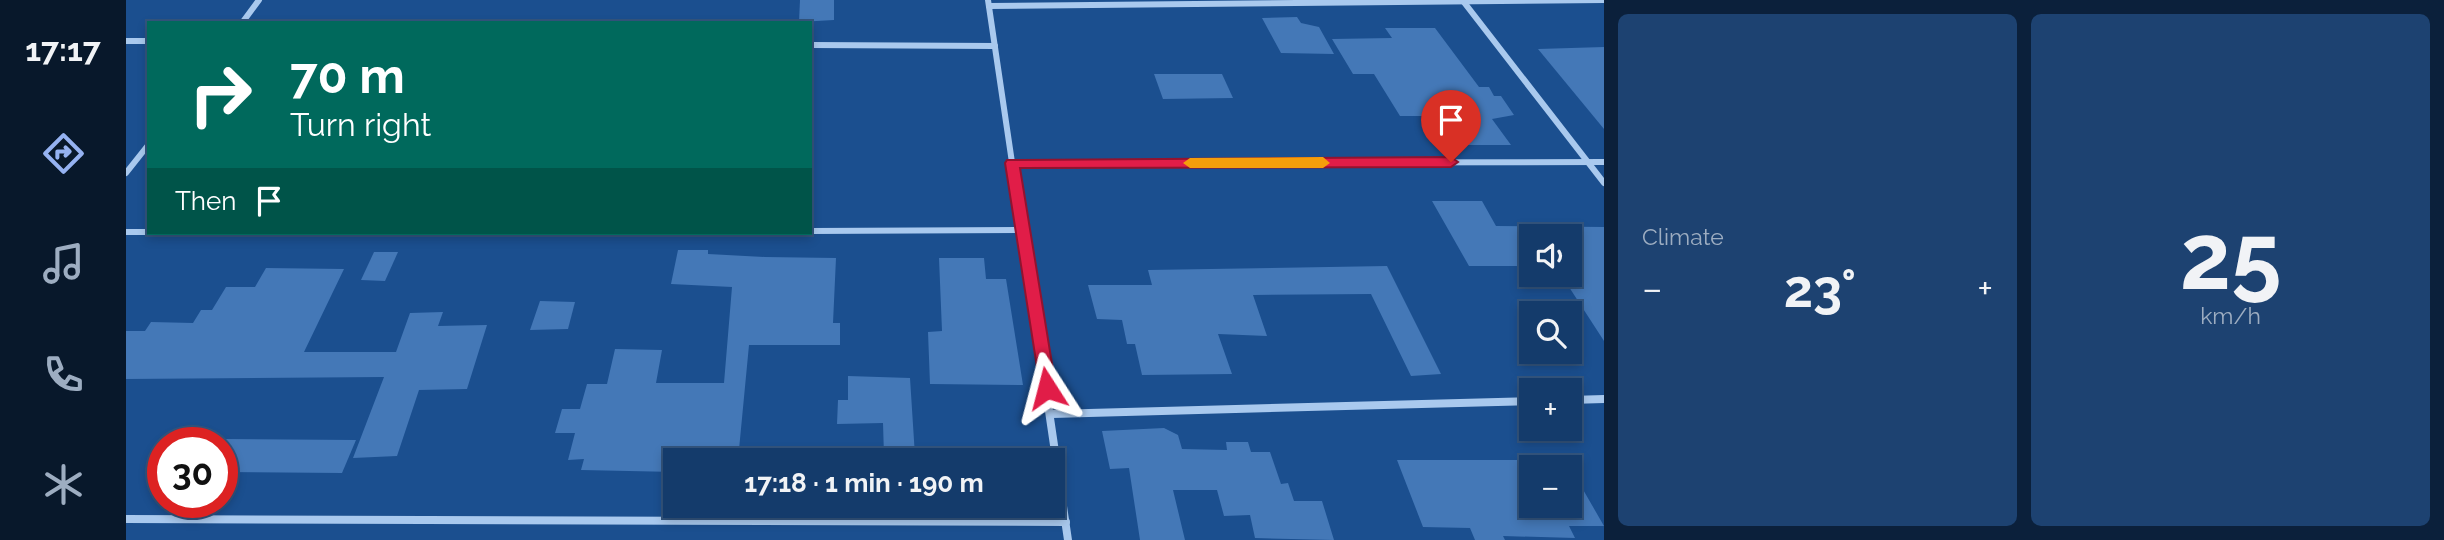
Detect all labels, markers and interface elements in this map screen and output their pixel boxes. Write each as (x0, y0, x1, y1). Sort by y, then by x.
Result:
text: 17:17 (25, 31, 101, 68)
text: 70 m (290, 47, 405, 104)
icon: right (175, 49, 266, 140)
pin (1421, 90, 1481, 162)
icon: arrive (1432, 101, 1470, 139)
text: Turn right (290, 106, 431, 143)
icon: directions (39, 129, 88, 178)
icon: arrive (250, 182, 288, 220)
text: Then (175, 186, 236, 216)
text: 25 (2180, 203, 2281, 310)
text: Climate (1642, 223, 1724, 250)
map controls (1519, 224, 1582, 518)
button: sound (1519, 224, 1582, 287)
icon: music (39, 239, 88, 288)
text: 23° (1784, 258, 1856, 319)
text: − (1642, 266, 1662, 311)
text: + (1977, 266, 1993, 311)
button: search (1519, 301, 1582, 364)
text: km/h (2200, 302, 2261, 329)
icon: phone (39, 350, 88, 399)
position arrow (1010, 351, 1084, 425)
button: + (1519, 378, 1582, 441)
speed limit sign: 30 (147, 427, 238, 518)
button: − (1519, 455, 1582, 518)
icon: climate (39, 460, 88, 509)
text: 17:18 · 1 min · 190 m (744, 468, 984, 498)

